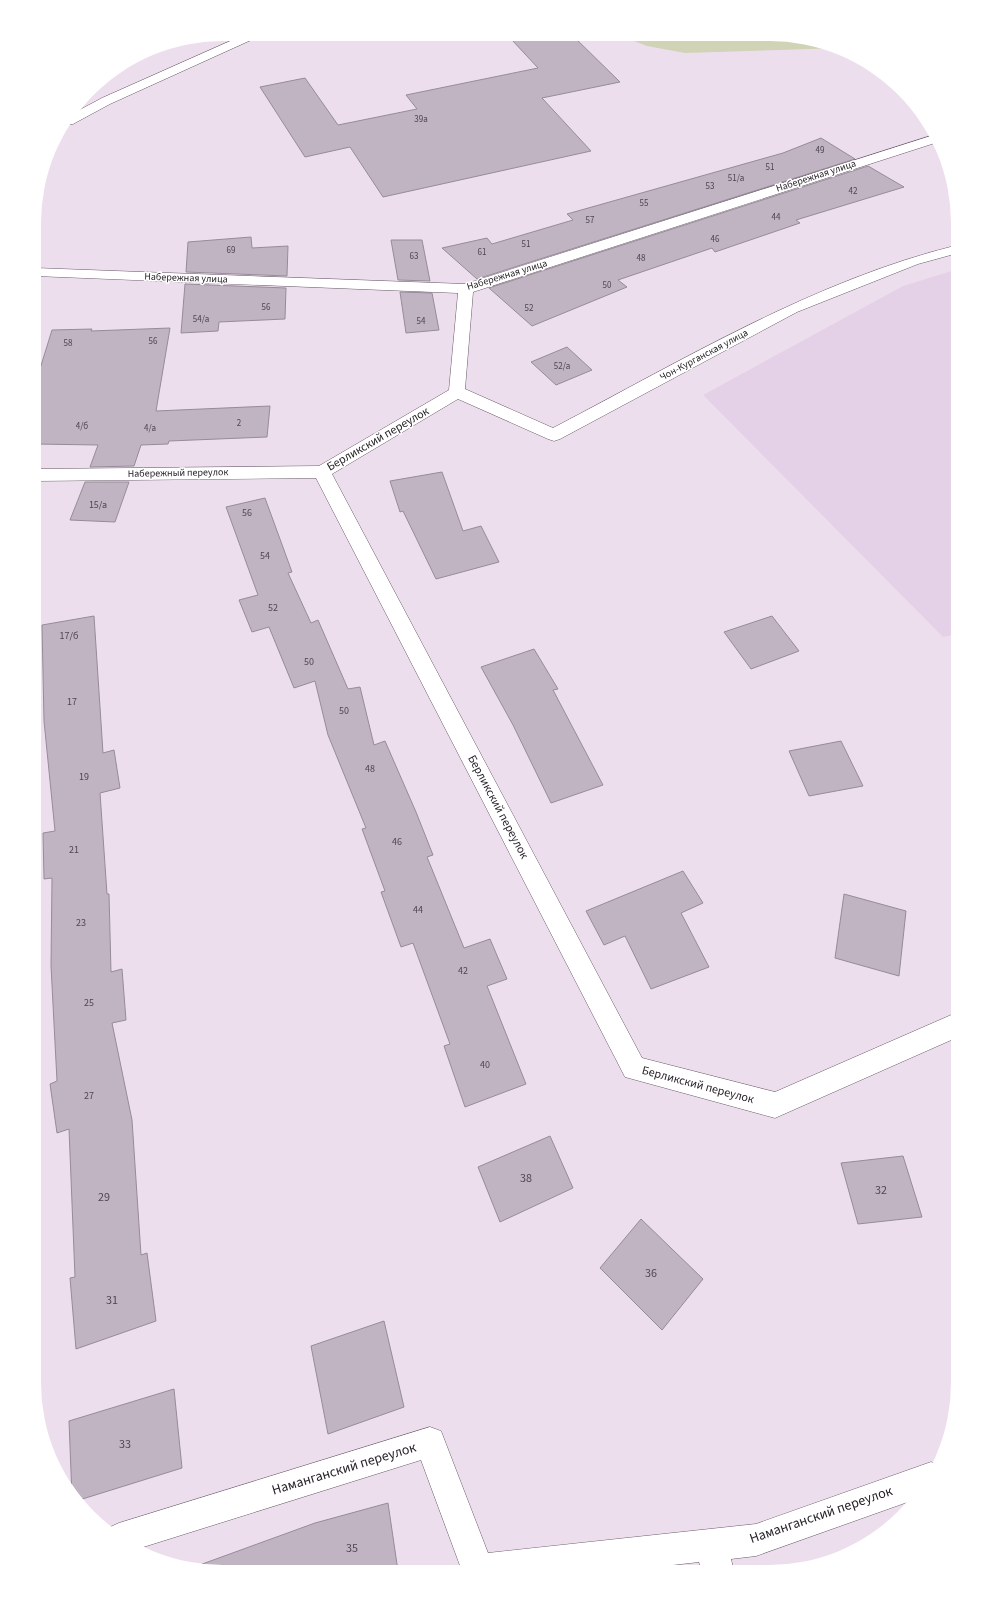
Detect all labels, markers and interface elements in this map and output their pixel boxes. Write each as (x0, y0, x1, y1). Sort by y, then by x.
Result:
house number: 39а (414, 113, 428, 126)
house number: 49 (816, 144, 825, 157)
street label: Набережная улица (774, 156, 858, 196)
house number: 51 (766, 161, 774, 174)
house number: 51/а (728, 172, 744, 185)
house number: 53 (706, 180, 715, 193)
house number: 42 (849, 185, 858, 198)
house number: 55 (640, 197, 649, 210)
house number: 44 (772, 211, 781, 224)
house number: 57 (586, 214, 595, 227)
house number: 46 (711, 233, 720, 246)
house number: 51 (522, 238, 530, 251)
house number: 69 (227, 244, 236, 257)
house number: 61 (478, 246, 486, 259)
house number: 63 (410, 250, 419, 263)
house number: 48 (637, 252, 646, 265)
street label: Набережная улица (465, 256, 549, 294)
street label: Набережная улица (144, 270, 228, 286)
house number: 50 (603, 279, 612, 292)
house number: 56 (262, 301, 271, 314)
house number: 52 (525, 302, 534, 315)
house number: 54/а (193, 313, 209, 326)
house number: 54 (417, 315, 426, 328)
street label: Чон-Курганская улица (657, 326, 751, 384)
house number: 56 (149, 335, 158, 348)
house number: 58 (64, 337, 73, 350)
house number: 52/а (554, 360, 570, 373)
street label: Берликский переулок (324, 403, 432, 475)
house number: 2 (237, 417, 242, 430)
house number: 4/б (76, 420, 88, 433)
house number: 4/а (144, 422, 156, 435)
street label: Набережный переулок (128, 465, 228, 481)
house number: 15/а (89, 498, 107, 512)
house number: 56 (242, 506, 252, 520)
house number: 54 (260, 549, 270, 563)
house number: 52 (268, 601, 278, 615)
house number: 17/б (60, 629, 78, 643)
house number: 50 (304, 655, 314, 669)
house number: 17 (67, 695, 77, 709)
house number: 50 (339, 704, 349, 718)
street label: Берликский переулок (463, 752, 533, 862)
house number: 48 (365, 762, 375, 776)
house number: 19 (79, 770, 89, 784)
house number: 46 (392, 835, 402, 849)
house number: 21 (69, 843, 79, 857)
house number: 44 (413, 903, 423, 917)
house number: 23 (76, 916, 86, 930)
house number: 42 (458, 964, 468, 978)
house number: 25 (84, 996, 94, 1010)
house number: 40 (480, 1058, 490, 1072)
street label: Берликский переулок (640, 1062, 756, 1108)
house number: 27 (84, 1089, 94, 1103)
house number: 38 (520, 1170, 532, 1187)
house number: 32 (875, 1182, 887, 1199)
house number: 29 (98, 1189, 110, 1206)
house number: 36 (645, 1265, 657, 1282)
house number: 31 (106, 1292, 118, 1309)
house number: 33 (119, 1436, 131, 1453)
street label: Наманганский переулок (269, 1437, 419, 1500)
street label: Наманганский переулок (747, 1481, 895, 1549)
house number: 35 (346, 1540, 358, 1557)

